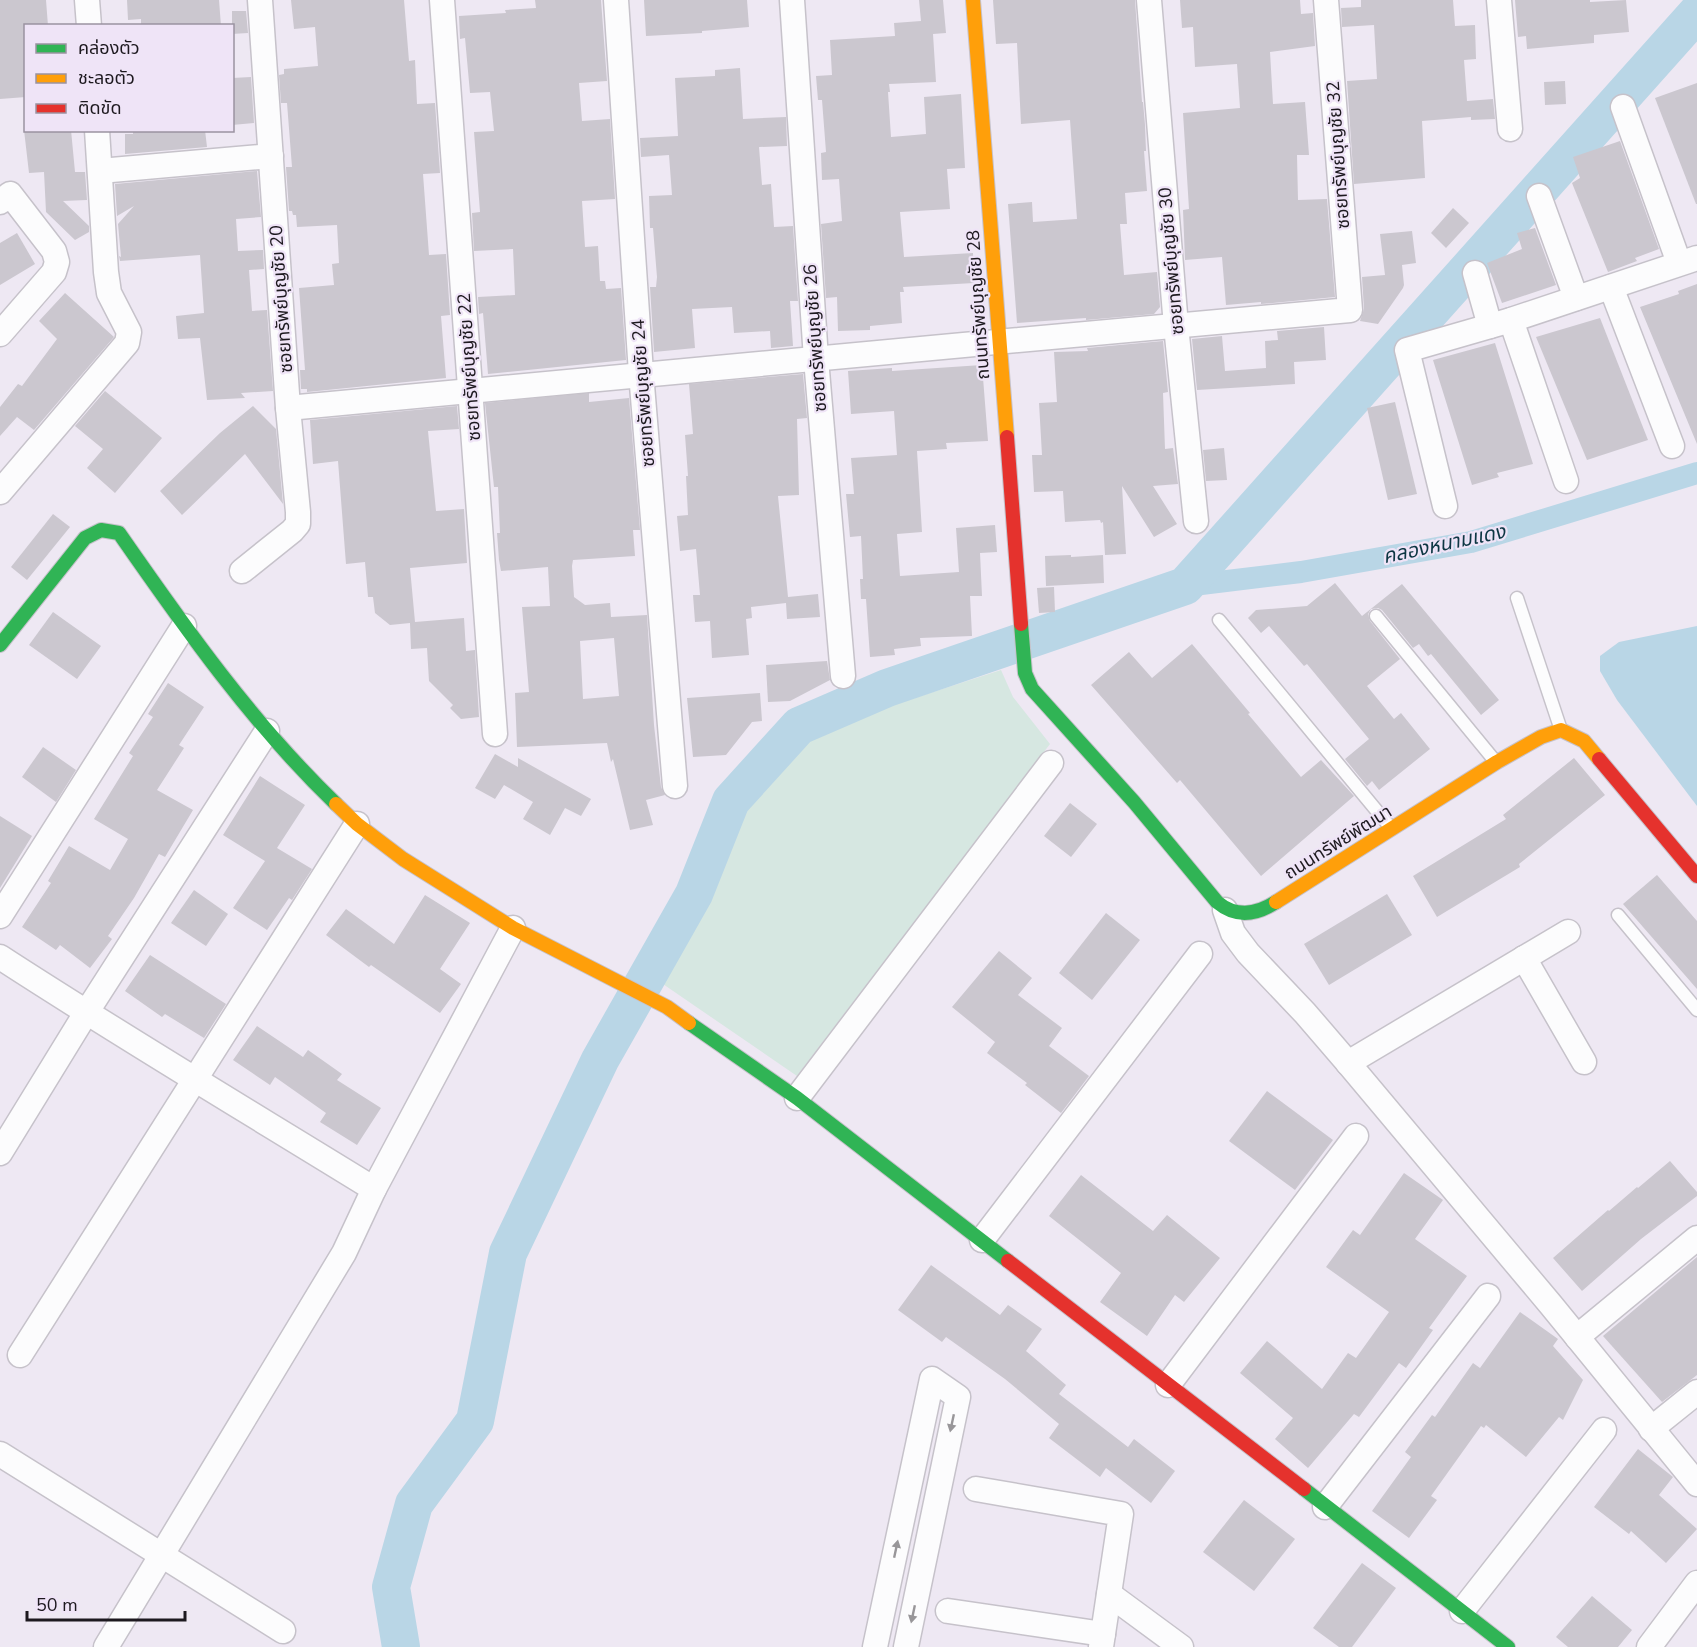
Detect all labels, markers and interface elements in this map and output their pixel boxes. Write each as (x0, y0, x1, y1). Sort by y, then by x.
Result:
legend (24, 24, 234, 132)
text: คล่องตัว (78, 36, 140, 60)
text: ชะลอตัว (78, 66, 135, 90)
street label: ซอยทรัพย์บุญชัย 32 (1321, 80, 1355, 230)
text: ติดขัด (78, 96, 121, 120)
street label: ซอยทรัพย์บุญชัย 30 (1153, 186, 1189, 336)
street label: ซอยทรัพย์บุญชัย 20 (264, 224, 298, 374)
street label: ถนนทรัพย์บุญชัย 28 (961, 229, 995, 381)
street label: ซอยทรัพย์บุญชัย 26 (798, 263, 832, 413)
street label: ซอยทรัพย์บุญชัย 22 (452, 292, 486, 442)
street label: ซอยทรัพย์บุญชัย 24 (626, 318, 660, 468)
water label: คลองหนามแดง (1380, 518, 1509, 570)
street label: ถนนทรัพย์พัฒนา (1279, 799, 1397, 885)
one-way arrow (947, 1414, 956, 1433)
one-way arrow (892, 1539, 901, 1558)
scale bar (27, 1584, 184, 1622)
text: 50 m (36, 1593, 78, 1617)
one-way arrow (908, 1605, 917, 1624)

